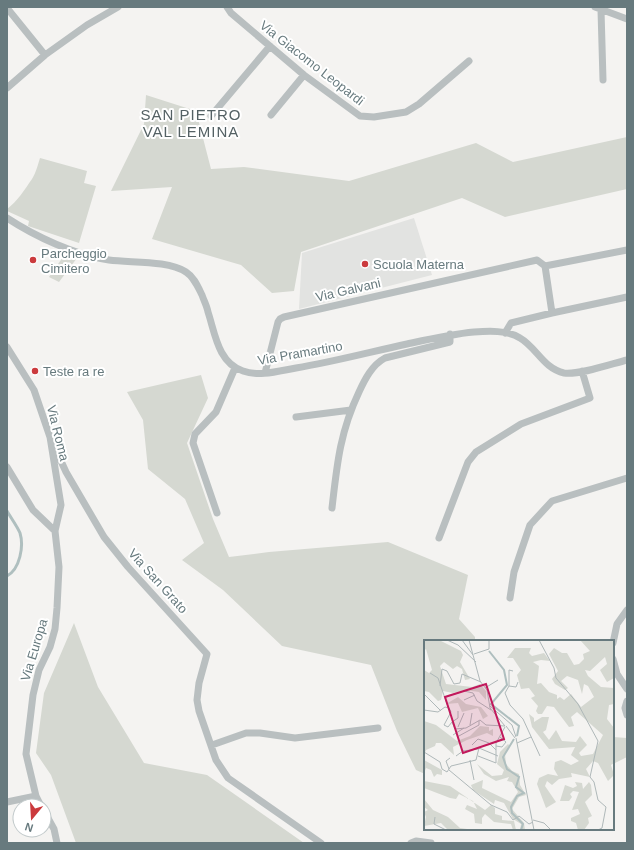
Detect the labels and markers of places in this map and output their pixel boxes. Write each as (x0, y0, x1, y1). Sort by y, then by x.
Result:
place label: Parcheggio Cimitero (41, 246, 107, 276)
marker: Parcheggio Cimitero (28, 255, 38, 265)
place label: Scuola Materna (373, 257, 465, 272)
marker: Scuola Materna (360, 259, 370, 269)
place label: Teste ra re (43, 364, 104, 379)
marker: Teste ra re (30, 366, 40, 376)

